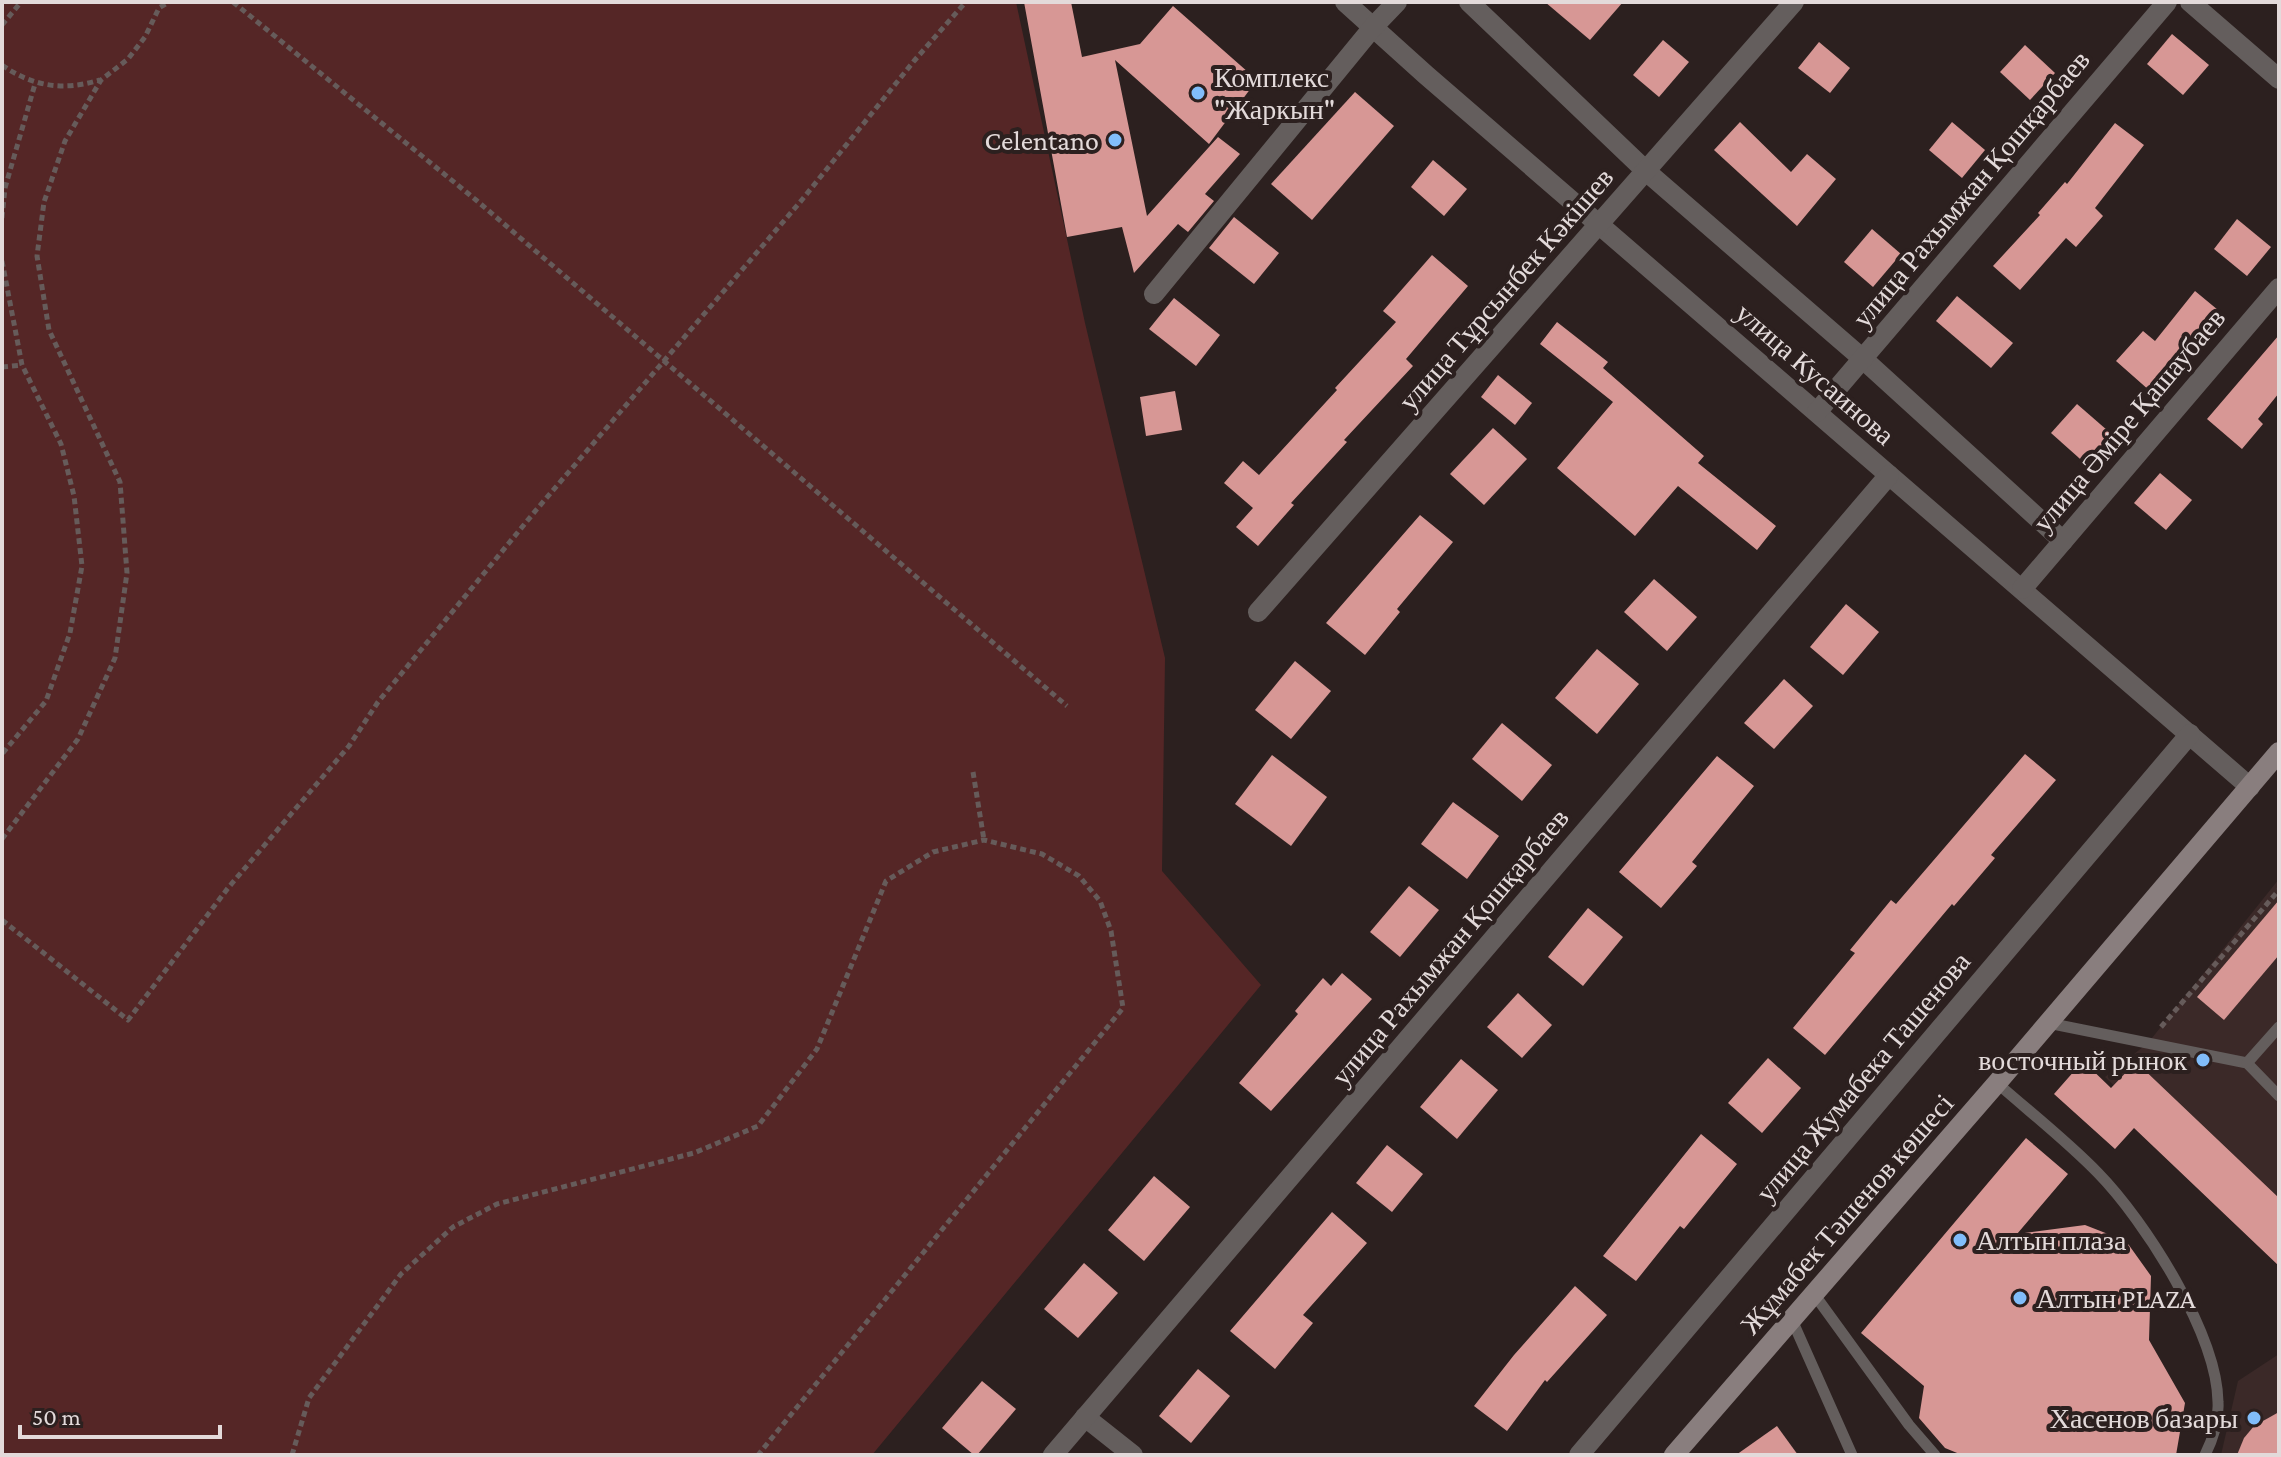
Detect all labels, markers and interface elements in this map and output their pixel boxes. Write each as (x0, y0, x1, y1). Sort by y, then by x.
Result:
street label: улица Рахымжан Қошқарбаев (1846, 44, 2096, 334)
place label: Комплекс "Жаркын" (1214, 62, 1335, 125)
marker: Комплекс "Жаркын" (1189, 84, 1207, 102)
place label: Celentano (985, 125, 1099, 156)
marker: Celentano (1106, 131, 1124, 149)
street label: улица Тұрсынбек Кәкішев (1392, 162, 1620, 416)
street label: улица Кусаинова (1730, 297, 1901, 451)
street label: улица Әміре Қашаубаев (2027, 302, 2231, 538)
street label: улица Рахымжан Қошқарбаев (1325, 802, 1575, 1092)
street label: улица Жумабека Ташенова (1750, 946, 1977, 1208)
place label: восточный рынок (1978, 1045, 2187, 1076)
marker: восточный рынок (2194, 1051, 2212, 1069)
street label: Жұмабек Тәшенов көшесі (1734, 1088, 1960, 1340)
place label: Алтын плаза (1976, 1225, 2127, 1256)
marker: Алтын плаза (1951, 1231, 1969, 1249)
place label: Алтын PLAZA (2036, 1283, 2196, 1314)
marker: Алтын PLAZA (2011, 1289, 2029, 1307)
scale bar (20, 1389, 220, 1439)
text: 50 m (32, 1403, 81, 1430)
place label: Хасенов базары (2050, 1403, 2238, 1434)
marker: Хасенов базары (2245, 1409, 2263, 1427)

